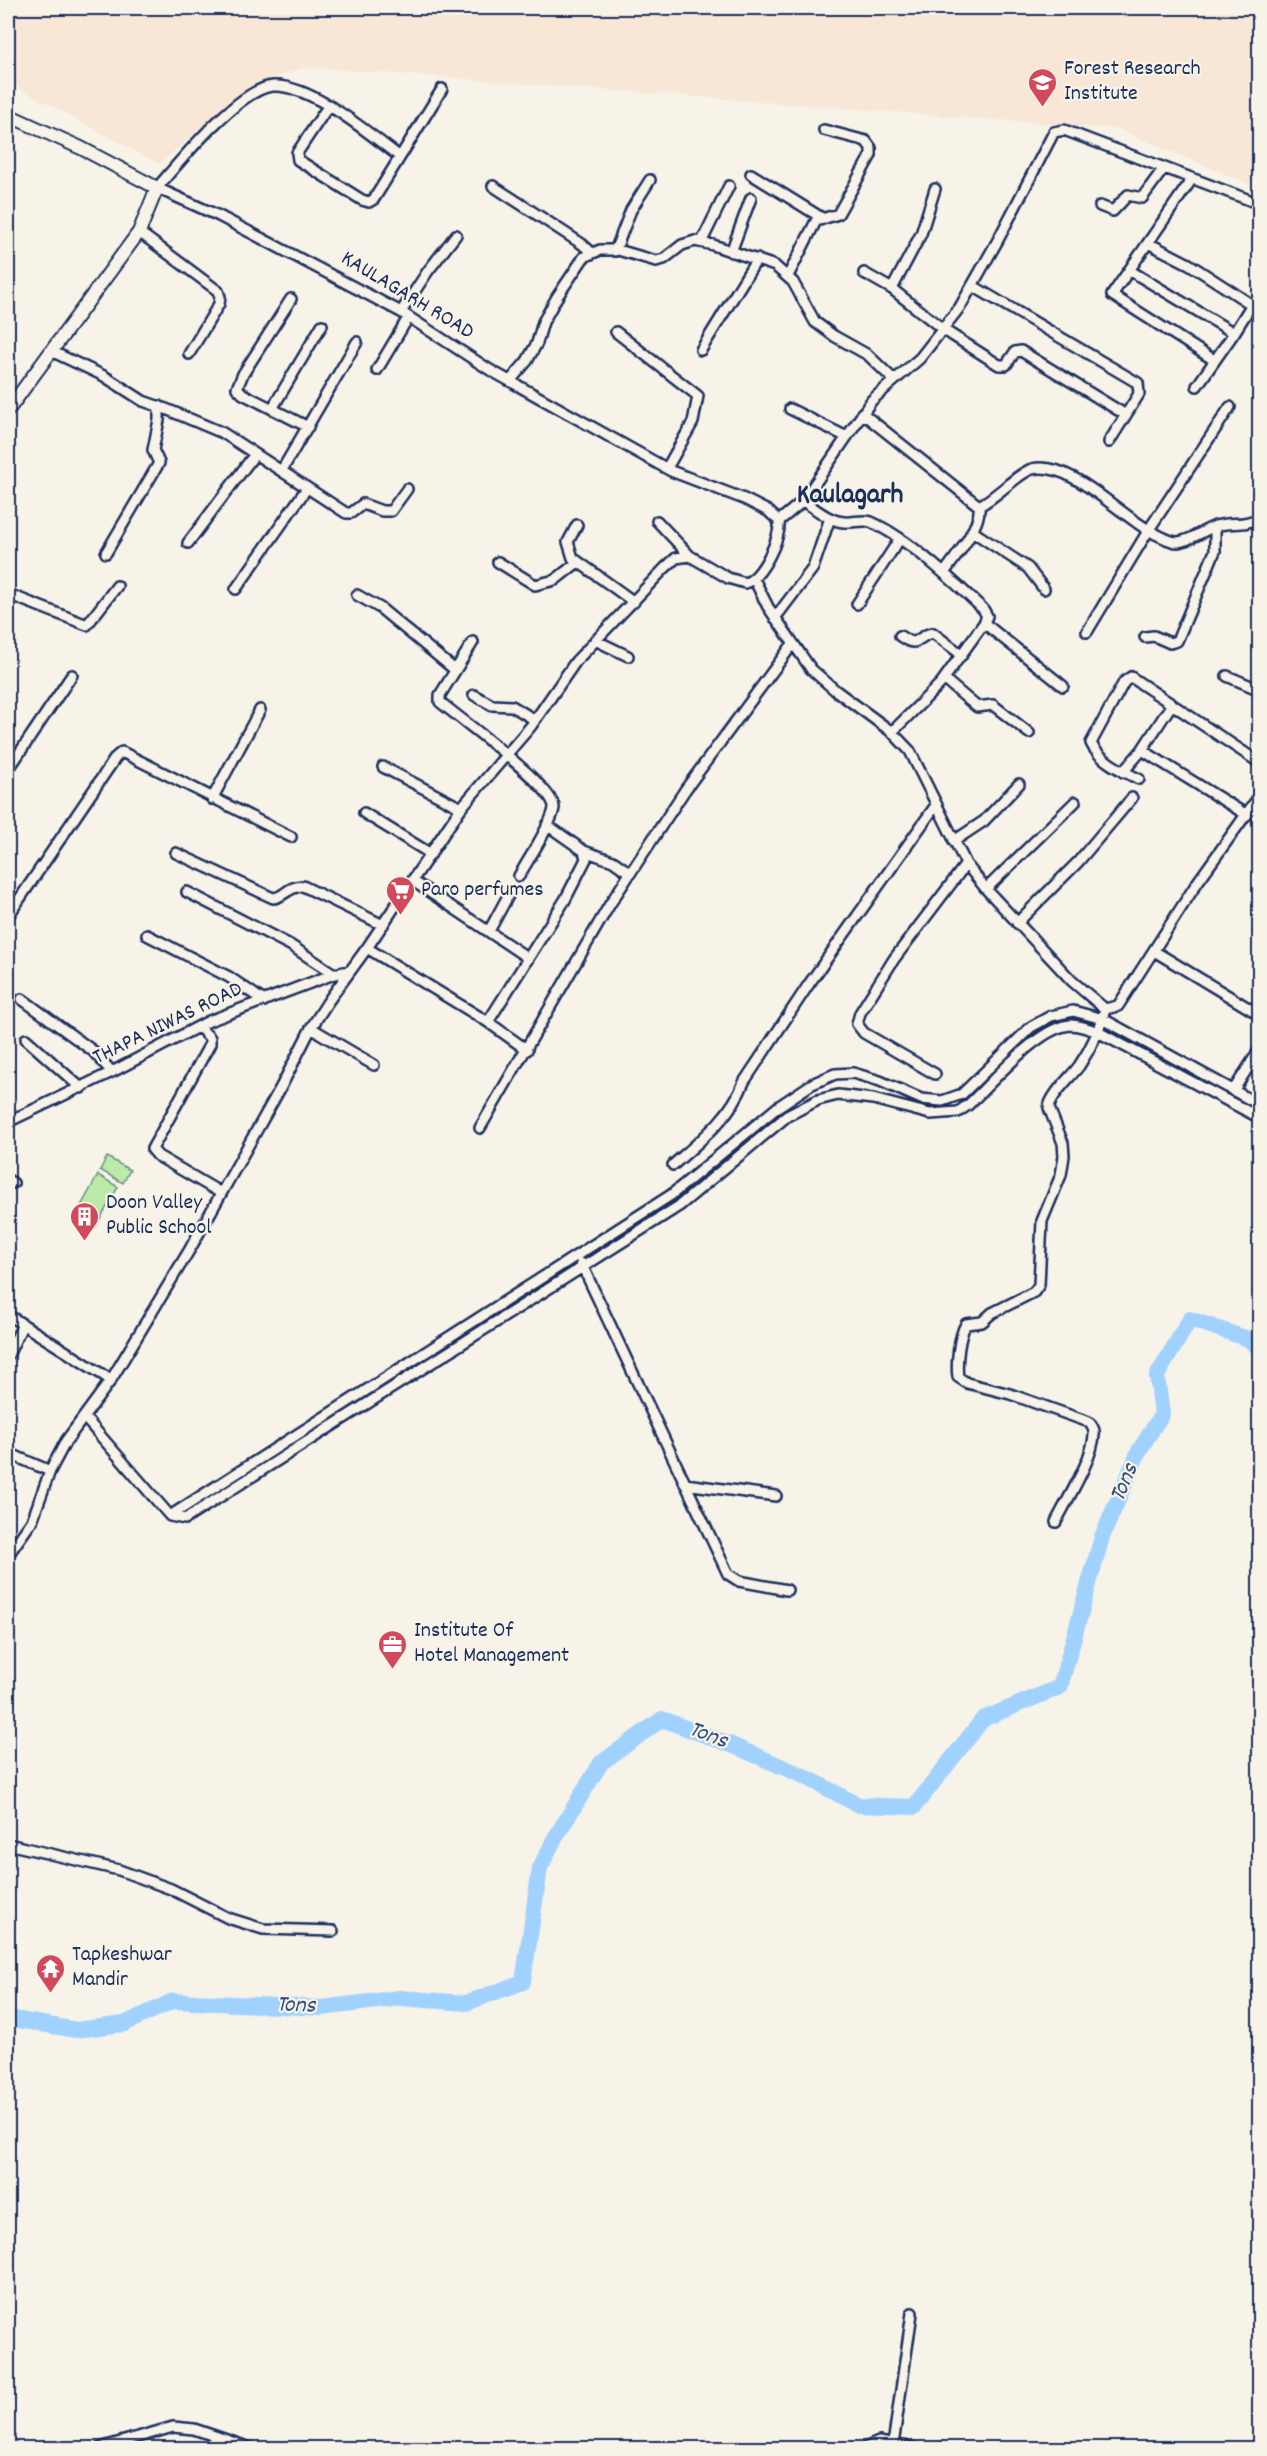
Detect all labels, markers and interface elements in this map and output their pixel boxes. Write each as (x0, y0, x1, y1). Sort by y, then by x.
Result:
place label: Forest Research Institute (1064, 54, 1201, 110)
school or university icon: Forest Research Institute (1027, 66, 1059, 108)
street label: KAULAGARH ROAD (334, 244, 480, 348)
district label: Kaulagarh (797, 477, 903, 517)
supermarket icon: Paro perfumes (384, 874, 416, 916)
place label: Paro perfumes (421, 875, 544, 906)
street label: THAPA NIWAS ROAD (88, 974, 248, 1074)
place label: Doon Valley Public School (106, 1188, 212, 1244)
building icon: Doon Valley Public School (69, 1200, 101, 1242)
water label: Tons (1102, 1457, 1149, 1508)
place label: Institute Of Hotel Management (414, 1616, 569, 1672)
office icon: Institute Of Hotel Management (377, 1628, 409, 1670)
water label: Tons (684, 1713, 733, 1759)
place label: Tapkeshwar Mandir (72, 1940, 173, 1996)
temple icon: Tapkeshwar Mandir (35, 1952, 67, 1994)
water label: Tons (276, 1988, 317, 2024)

